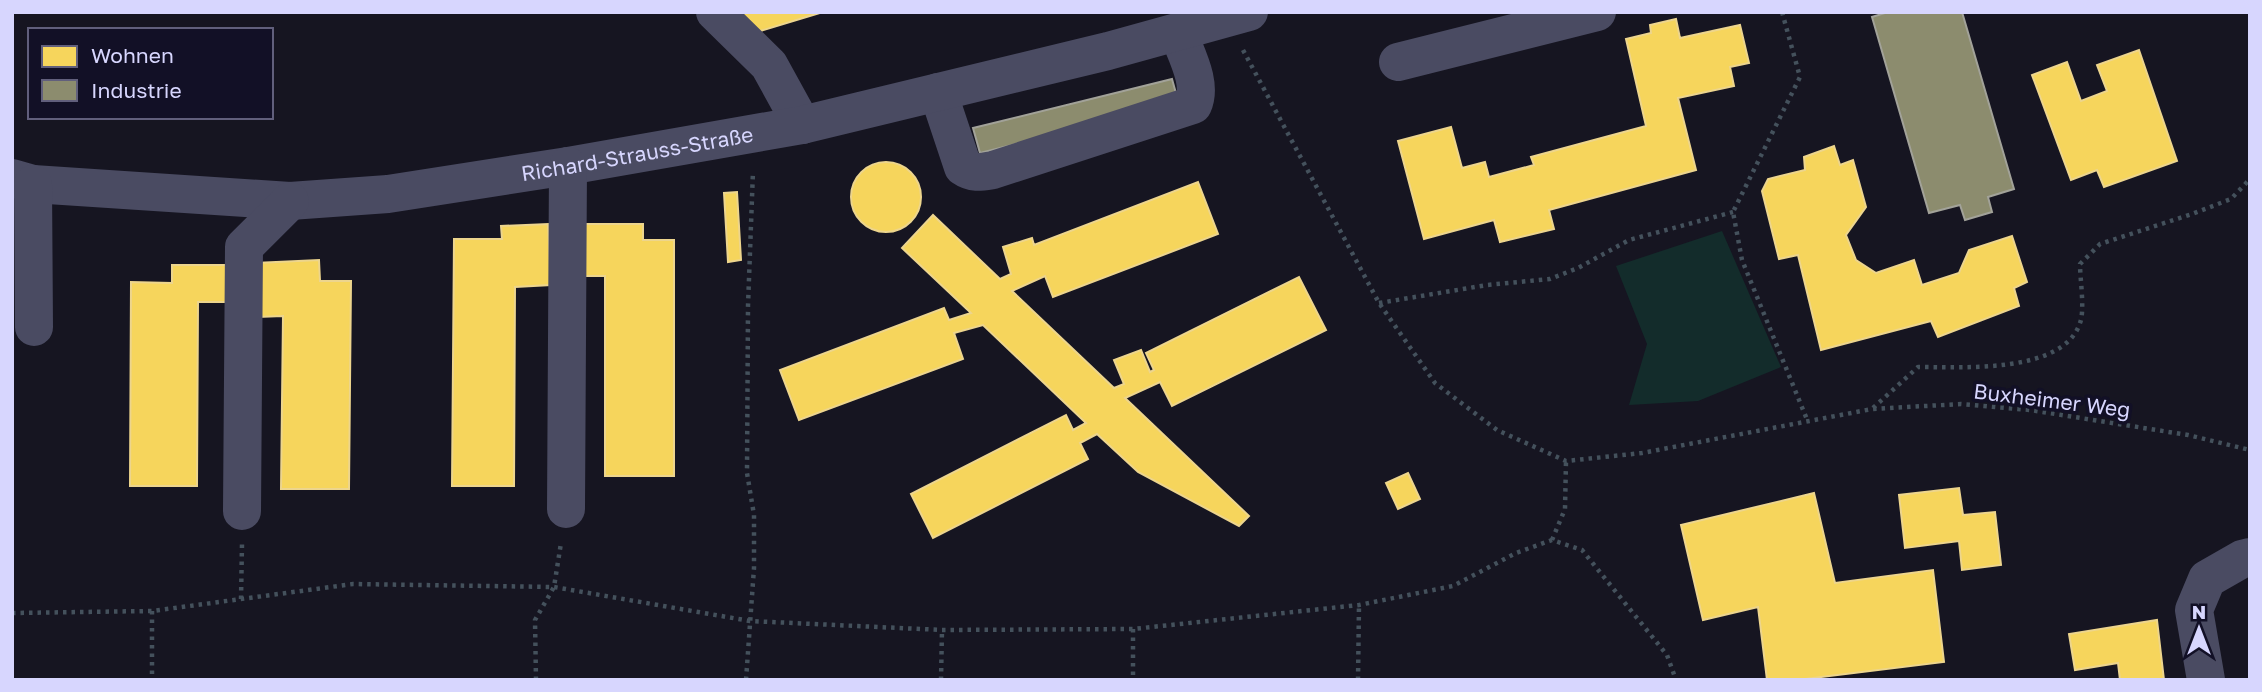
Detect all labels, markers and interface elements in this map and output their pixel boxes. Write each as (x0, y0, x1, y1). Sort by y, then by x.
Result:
legend (28, 28, 273, 119)
text: Wohnen (91, 42, 174, 68)
text: Industrie (91, 77, 182, 103)
street label: Richard-Strauss-Straße (519, 121, 755, 186)
street label: Buxheimer Weg (1972, 377, 2132, 423)
north arrow (2164, 594, 2234, 664)
text: N (2192, 600, 2206, 623)

